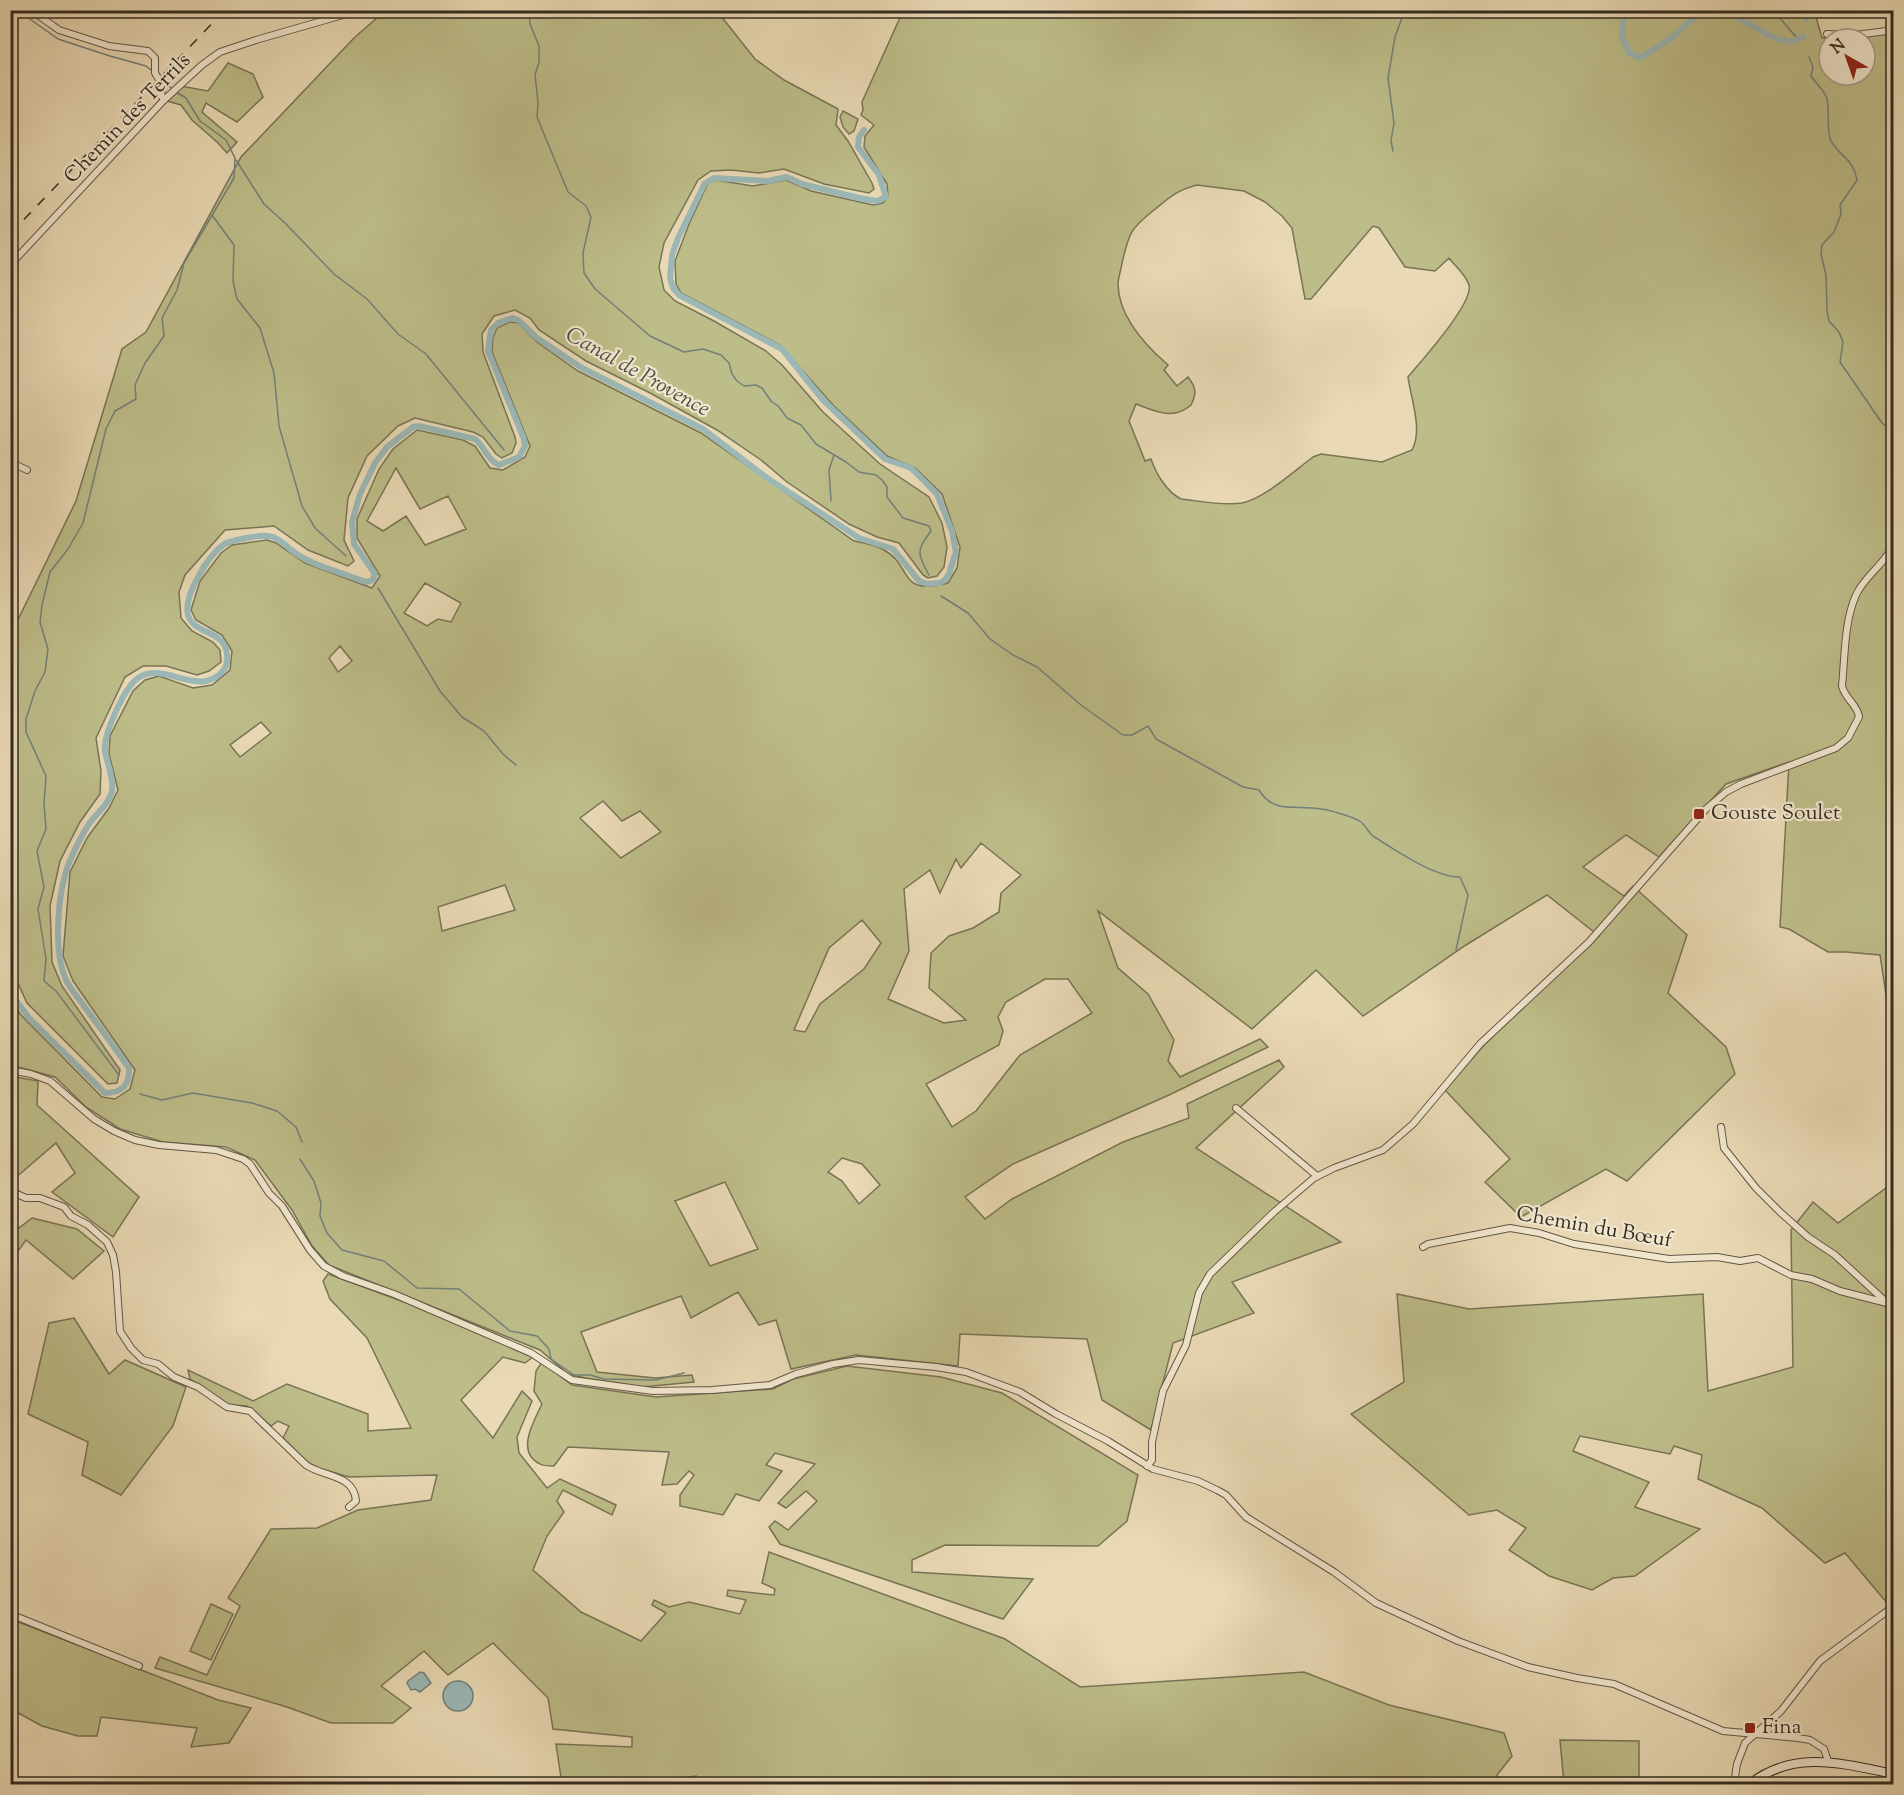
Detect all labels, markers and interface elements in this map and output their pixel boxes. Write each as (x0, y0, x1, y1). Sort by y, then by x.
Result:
north arrow (1817, 27, 1877, 87)
text: N (1827, 34, 1851, 60)
street label: Chemin des Terrils (58, 47, 198, 191)
water label: Canal de Provence (559, 320, 715, 426)
place label: Gouste Soulet (1711, 799, 1840, 829)
marker: Gouste Soulet (1692, 807, 1706, 821)
street label: Chemin du Bœuf (1514, 1200, 1676, 1257)
place label: Fina (1762, 1713, 1802, 1743)
marker: Fina (1743, 1721, 1757, 1735)

